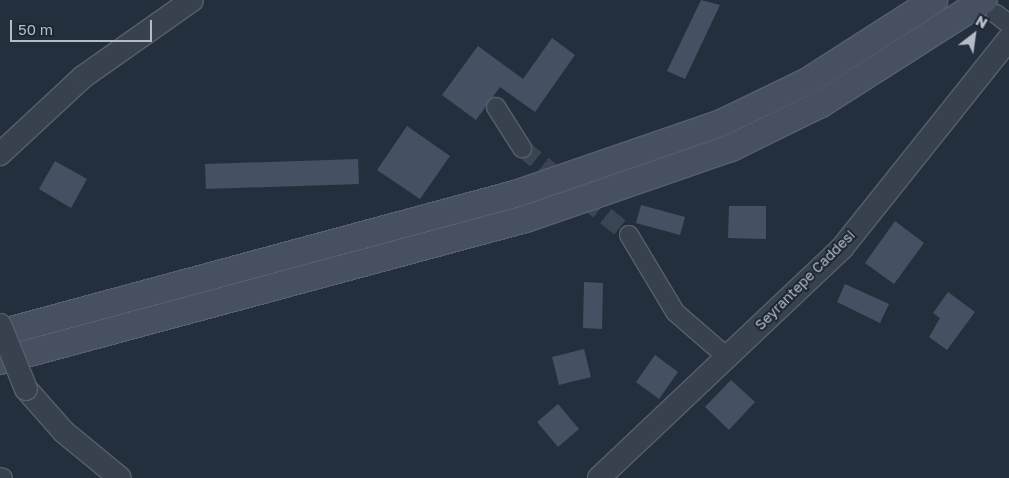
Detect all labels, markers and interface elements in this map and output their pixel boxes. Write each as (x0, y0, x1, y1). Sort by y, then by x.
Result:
scale bar (12, 10, 155, 42)
north arrow (949, 10, 999, 60)
text: N (973, 12, 991, 32)
text: 50 m (18, 20, 53, 38)
street label: Seyrantepe Caddesi (752, 227, 858, 333)

